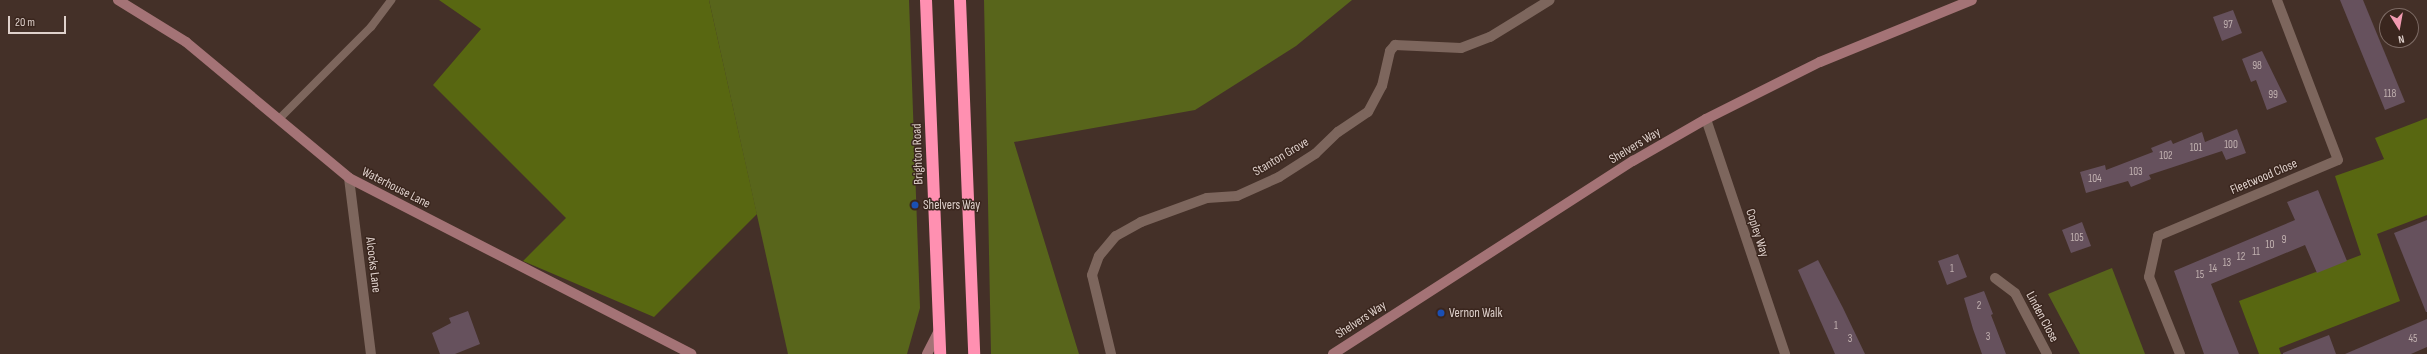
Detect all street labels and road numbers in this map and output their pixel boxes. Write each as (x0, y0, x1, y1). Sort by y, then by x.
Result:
street label: Brighton Road (909, 123, 927, 185)
street label: Shelvers Way (1606, 125, 1664, 167)
street label: Stanton Grove (1250, 134, 1312, 180)
street label: Fleetwood Close (2228, 156, 2300, 198)
street label: Waterhouse Lane (359, 164, 433, 212)
street label: Copley Way (1742, 207, 1772, 259)
street label: Alcocks Lane (362, 236, 384, 294)
street label: Linden Close (2022, 289, 2062, 345)
street label: Shelvers Way (1333, 298, 1389, 342)

